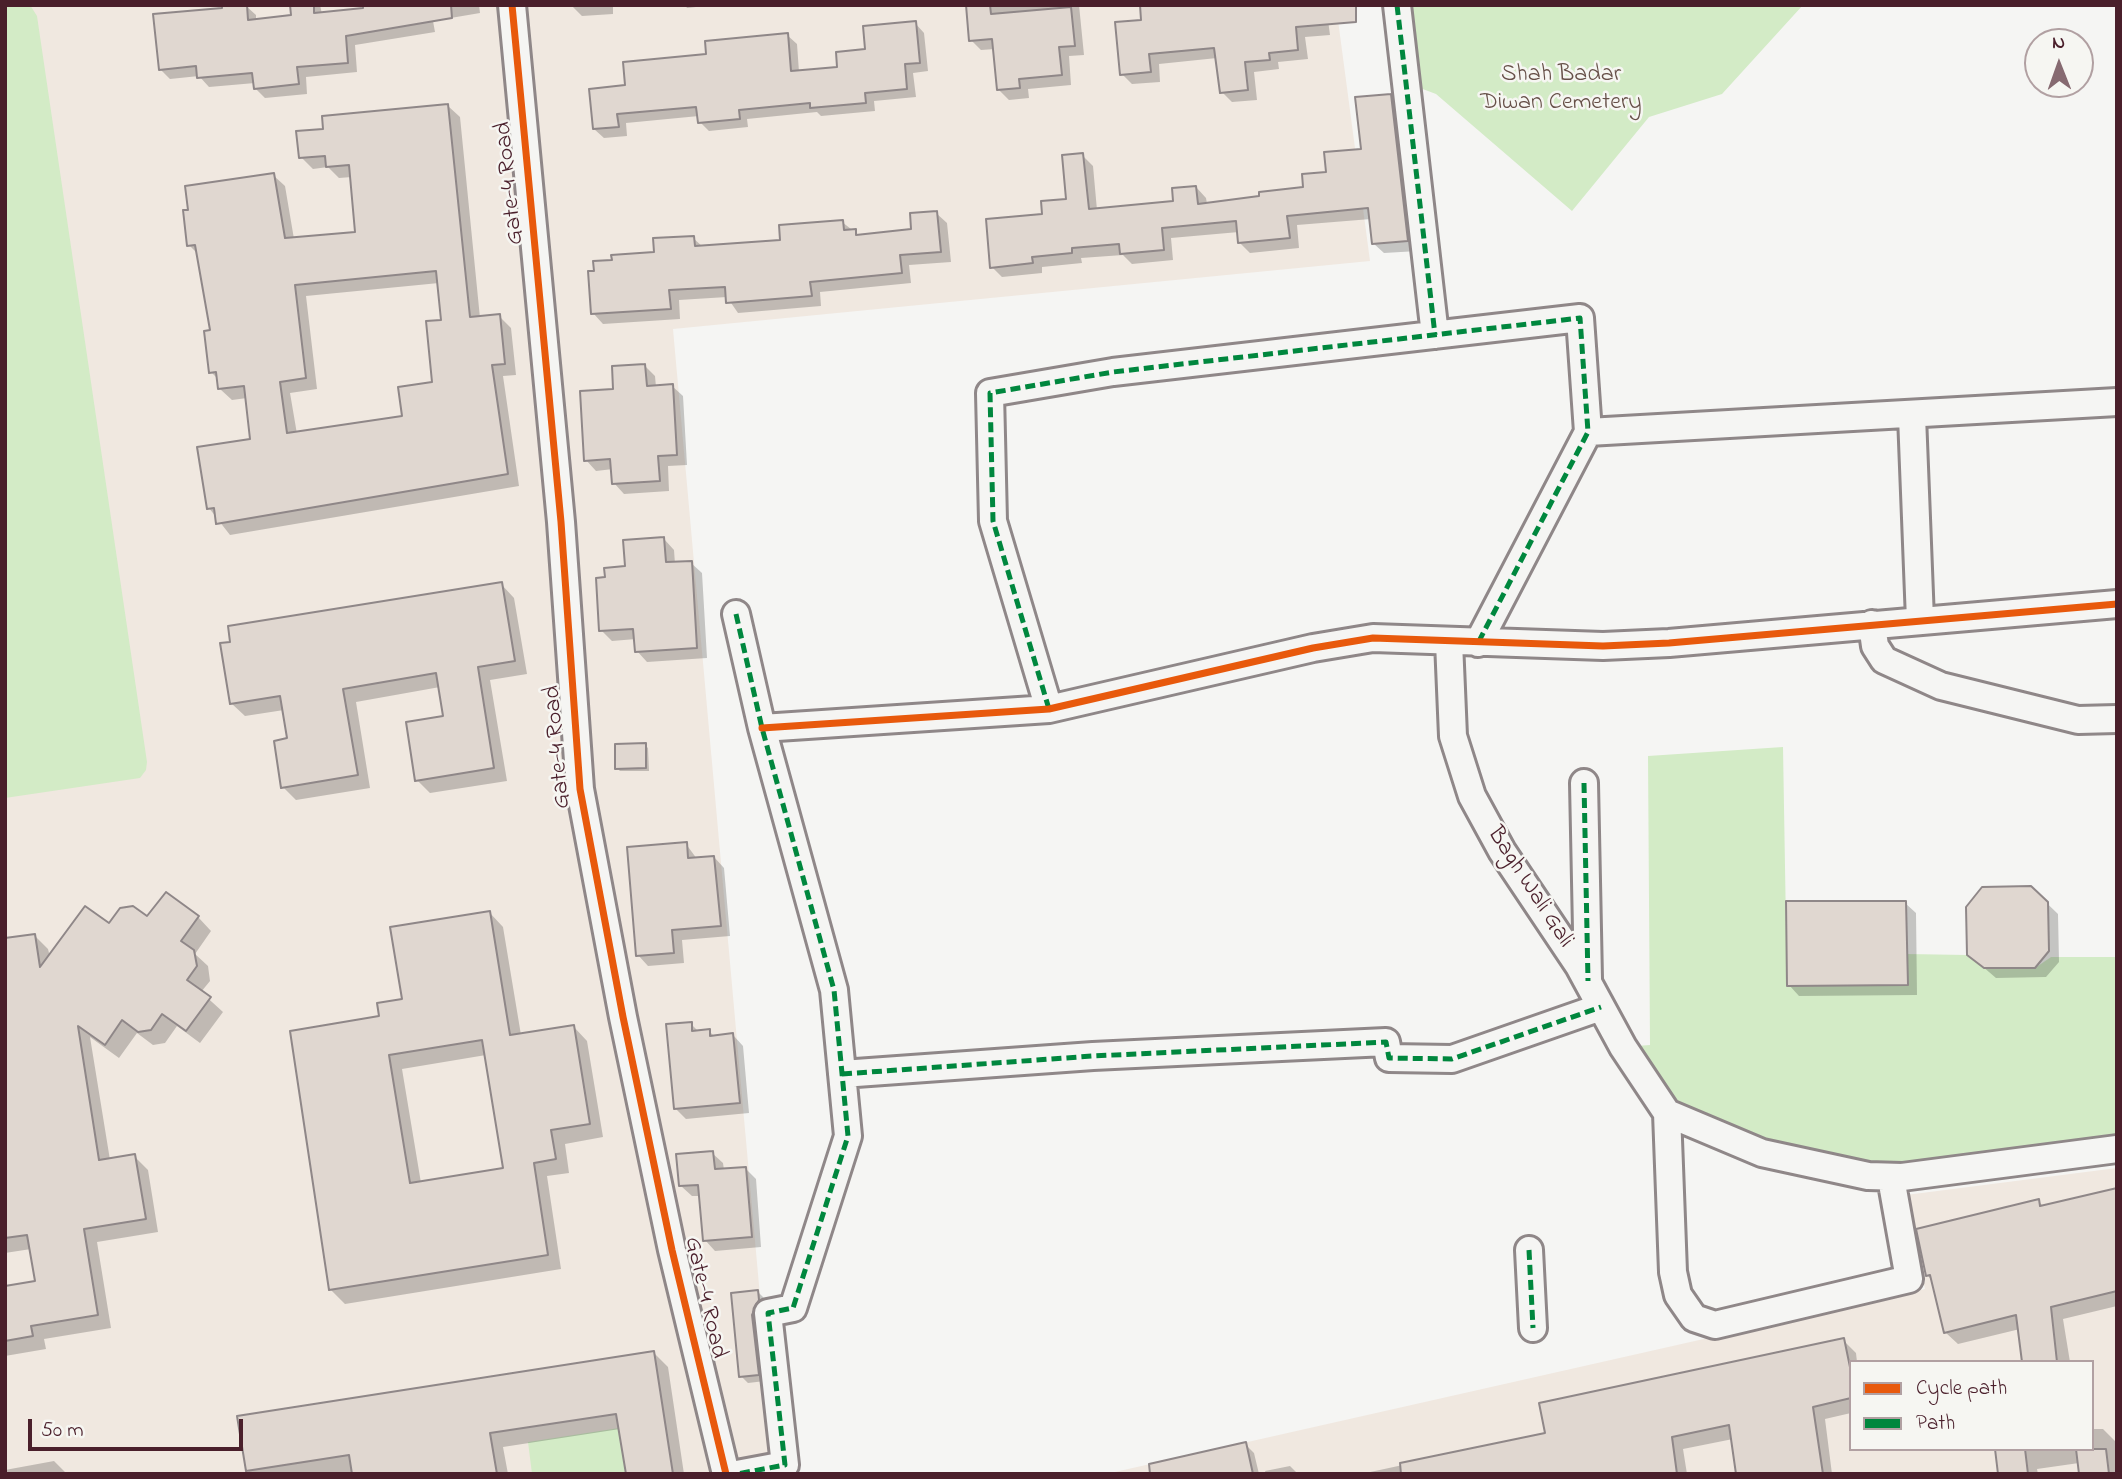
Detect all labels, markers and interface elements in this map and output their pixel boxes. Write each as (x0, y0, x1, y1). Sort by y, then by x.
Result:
north arrow (2024, 28, 2094, 98)
text: N (2052, 30, 2065, 57)
park label: Shah Badar Diwan Cemetery (1480, 62, 1642, 118)
street label: Gate-4 Road (490, 120, 532, 246)
street label: Gate-4 Road (539, 684, 579, 810)
street label: Bagh Wali Gali (1479, 822, 1579, 954)
street label: Gate-4 Road (676, 1234, 732, 1362)
legend (1849, 1360, 2094, 1451)
text: Cycle path (1916, 1374, 2007, 1404)
scale bar (32, 1406, 247, 1450)
text: Path (1916, 1409, 1955, 1439)
text: 50 m (41, 1416, 84, 1446)

